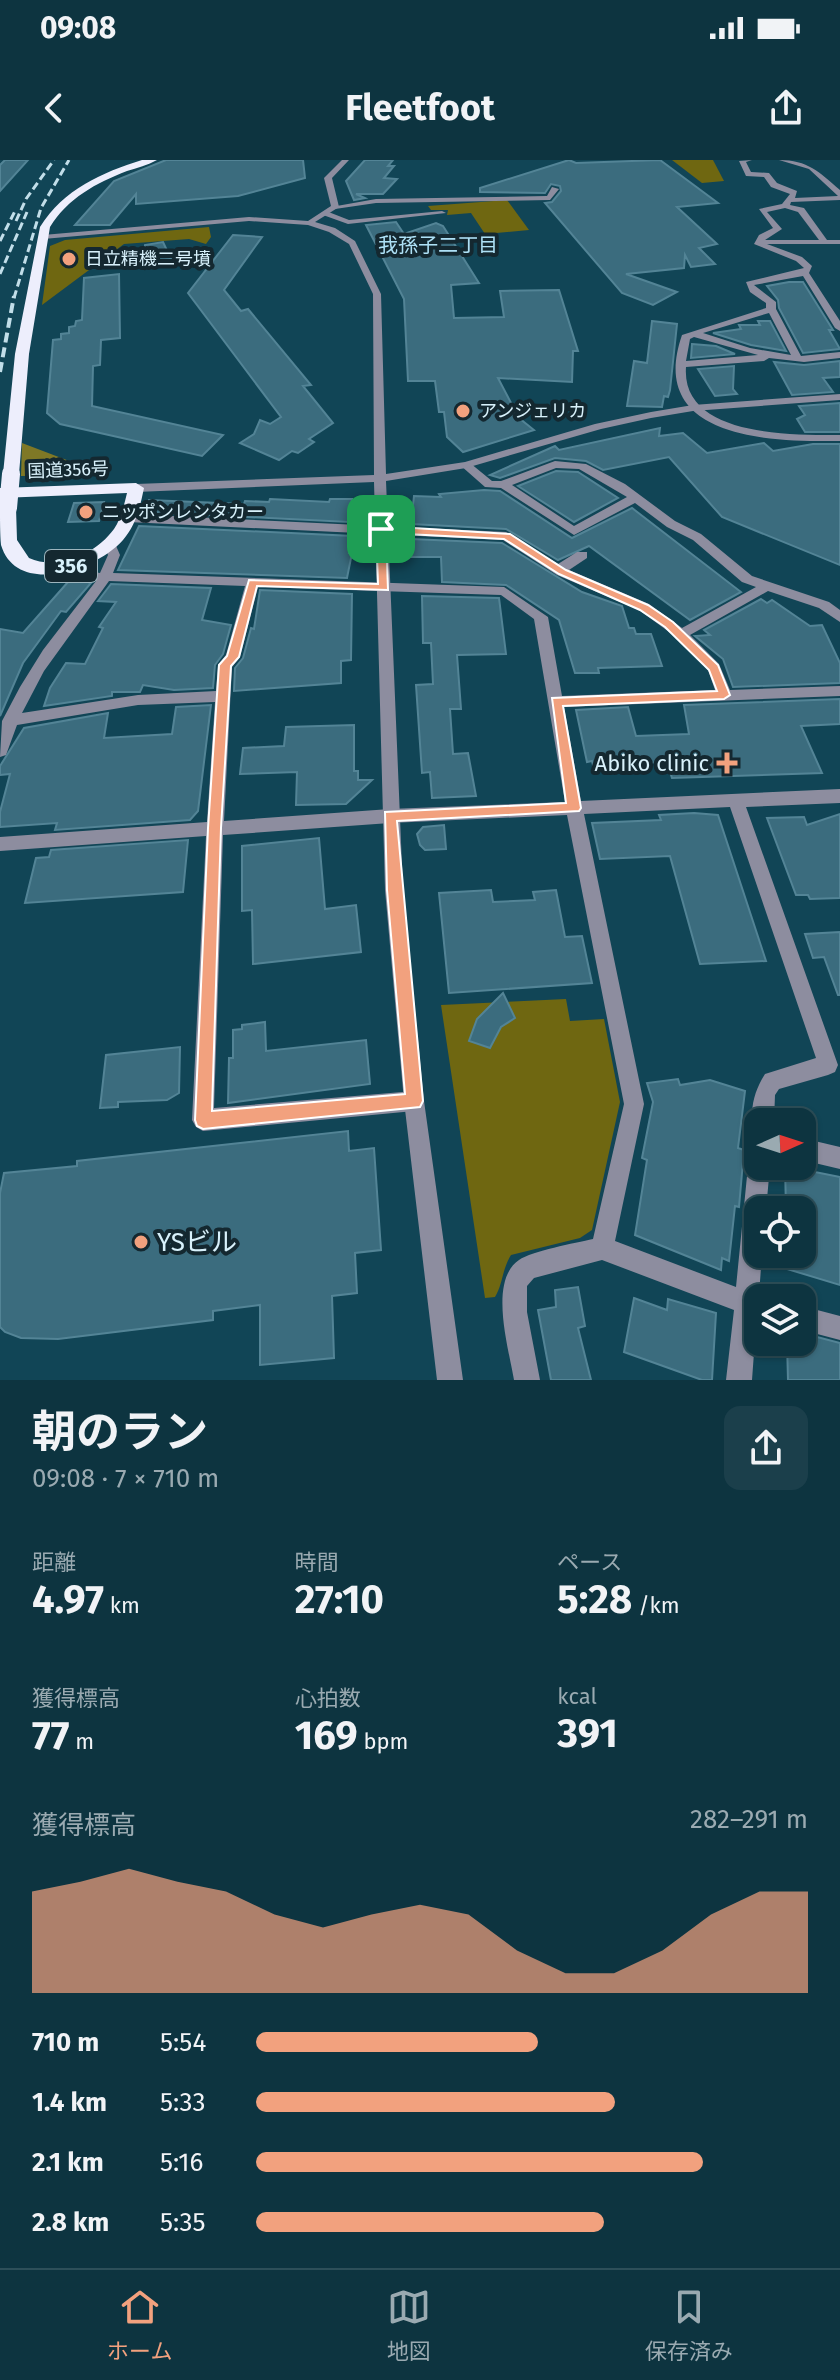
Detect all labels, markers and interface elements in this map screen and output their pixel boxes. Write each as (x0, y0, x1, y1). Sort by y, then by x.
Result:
text: 09:08 (40, 10, 116, 46)
icon: back (32, 86, 76, 130)
text: Fleetfoot (345, 86, 495, 130)
icon: share (764, 86, 808, 130)
district label: 我孫子二丁目 (378, 233, 498, 257)
place label: 日立精機二号墳 (85, 248, 211, 270)
marker: 日立精機二号墳 (60, 250, 78, 268)
place label: アンジェリカ (479, 400, 586, 422)
marker: アンジェリカ (454, 402, 472, 420)
street label: 国道356号 (27, 458, 109, 482)
pin (347, 495, 415, 563)
place label: ニッポンレンタカー (102, 501, 264, 523)
marker: ニッポンレンタカー (77, 503, 95, 521)
icon: arrive (359, 507, 403, 551)
road number: 356 (45, 550, 97, 582)
place label: Abiko clinic (595, 750, 709, 777)
marker: Abiko clinic (716, 752, 738, 774)
north arrow (744, 1108, 816, 1180)
map controls (744, 1108, 816, 1356)
button: locate (744, 1196, 816, 1268)
place label: YSビル (157, 1227, 237, 1258)
marker: YSビル (132, 1233, 150, 1251)
button: layers (744, 1284, 816, 1356)
text: 朝のラン (32, 1406, 208, 1459)
button: share (724, 1406, 808, 1490)
text: 09:08 · 7 × 710 m (32, 1463, 219, 1494)
text: 距離 (32, 1549, 76, 1576)
text: 時間 (295, 1549, 339, 1576)
text: ペース (557, 1549, 622, 1576)
text: 4.97 (32, 1576, 104, 1624)
text: 27:10 (295, 1576, 384, 1624)
text: 5:28 (557, 1576, 632, 1624)
text: km (104, 1592, 140, 1619)
text: /km (632, 1592, 680, 1619)
text: kcal (557, 1683, 597, 1710)
text: 獲得標高 (32, 1685, 120, 1712)
text: 心拍数 (295, 1685, 361, 1712)
text: 391 (557, 1710, 618, 1758)
text: 77 (32, 1712, 69, 1760)
text: 169 (295, 1712, 358, 1760)
text: m (69, 1728, 94, 1755)
text: bpm (358, 1728, 408, 1755)
text: 282–291 m (690, 1804, 808, 1835)
text: 獲得標高 (32, 1810, 136, 1841)
text: 710 m (32, 2027, 99, 2058)
text: 5:54 (160, 2027, 206, 2058)
text: 1.4 km (32, 2087, 107, 2118)
text: 5:33 (160, 2087, 205, 2118)
text: 2.1 km (32, 2147, 104, 2178)
text: 5:16 (160, 2147, 203, 2178)
text: 2.8 km (32, 2207, 109, 2238)
text: 5:35 (160, 2207, 206, 2238)
tab: ホーム (107, 2285, 172, 2365)
tab: 地図 (387, 2285, 431, 2365)
tab: 保存済み (645, 2285, 733, 2365)

